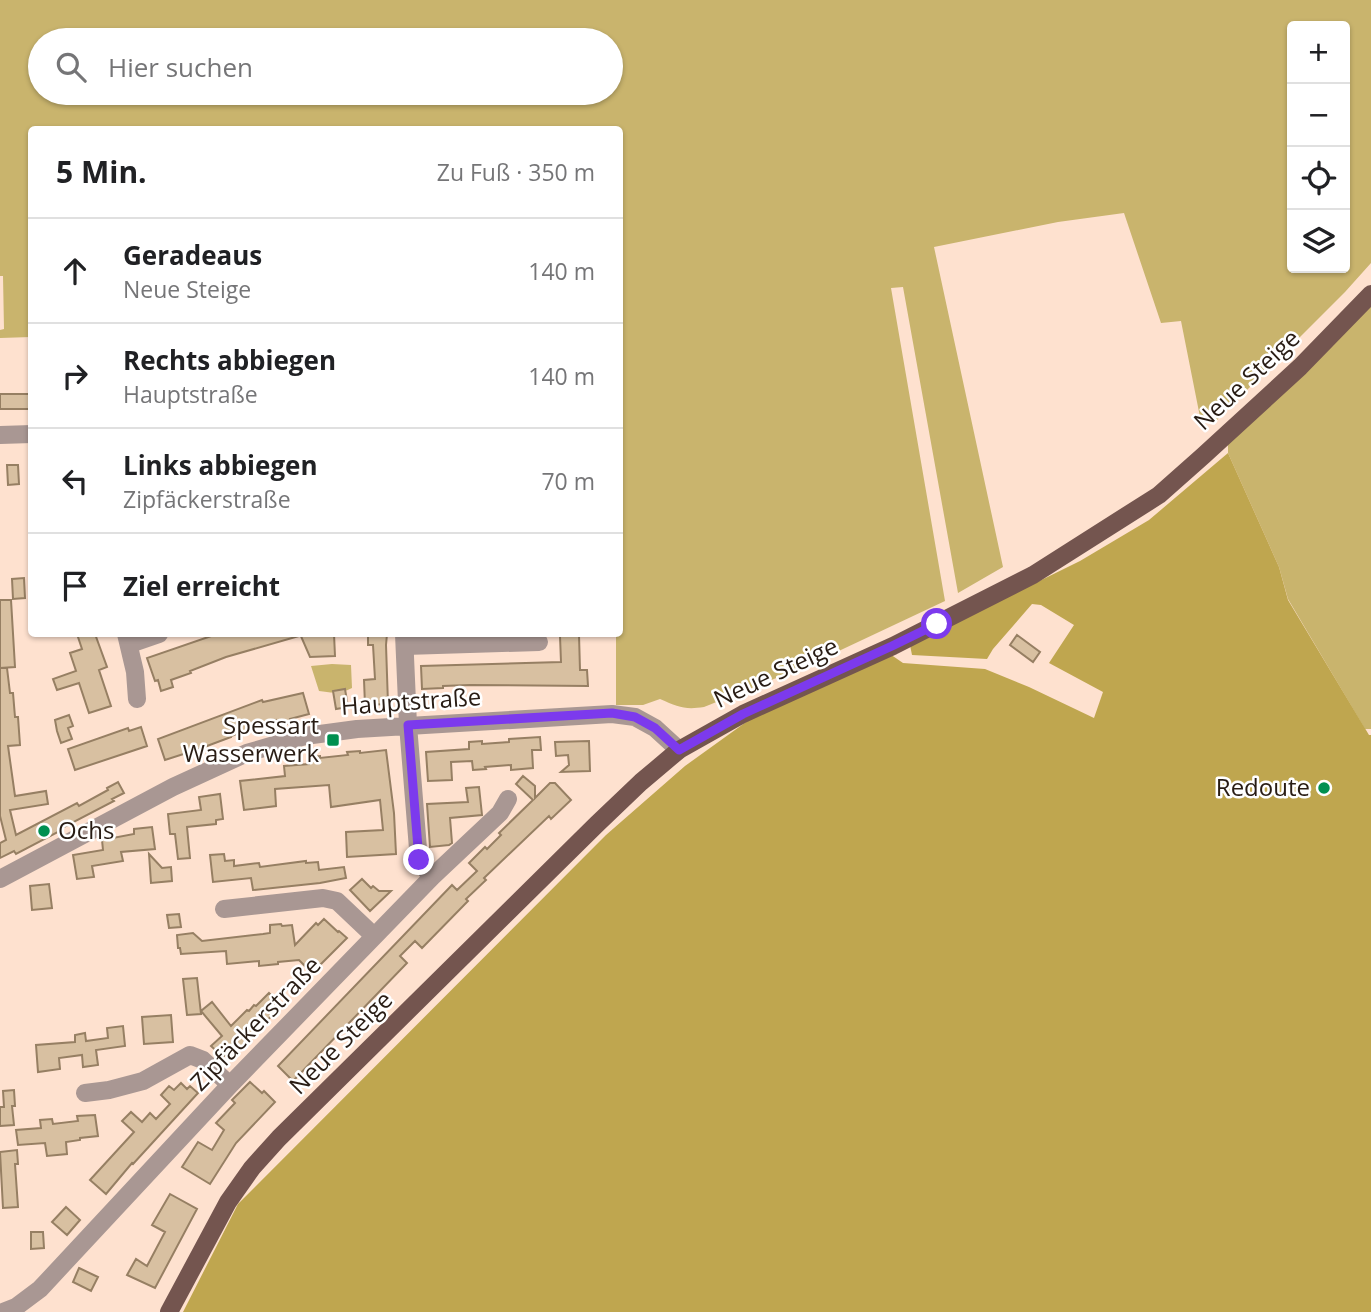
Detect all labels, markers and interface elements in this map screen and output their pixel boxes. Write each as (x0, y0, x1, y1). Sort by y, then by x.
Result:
map controls (1287, 21, 1350, 273)
button: + (1287, 21, 1350, 84)
search box (28, 28, 623, 105)
icon: search (52, 48, 90, 86)
text: Hier suchen (108, 49, 253, 85)
button: − (1287, 84, 1350, 147)
button: locate (1287, 147, 1350, 210)
text: 5 Min. (56, 151, 147, 192)
text: Zu Fuß · 350 m (437, 156, 595, 188)
button: layers (1287, 210, 1350, 273)
text: Geradeaus (123, 237, 262, 273)
icon: ahead (56, 252, 94, 290)
text: 140 m (528, 255, 595, 287)
text: Neue Steige (123, 273, 251, 305)
street label: Neue Steige (1186, 321, 1306, 437)
text: Rechts abbiegen (123, 342, 336, 378)
icon: right (56, 357, 94, 395)
text: 140 m (528, 360, 595, 392)
text: Hauptstraße (123, 378, 258, 410)
text: Links abbiegen (123, 447, 318, 483)
icon: left (56, 462, 94, 500)
text: 70 m (541, 465, 595, 497)
text: Zipfäckerstraße (123, 483, 291, 515)
icon: arrive (56, 567, 94, 605)
text: Ziel erreicht (123, 568, 280, 604)
route start (921, 608, 952, 639)
street label: Neue Steige (708, 628, 843, 715)
street label: Hauptstraße (340, 679, 482, 722)
place label: Spessart Wasserwerk (183, 708, 319, 769)
marker: Spessart Wasserwerk (325, 732, 341, 748)
place label: Redoute (1216, 770, 1310, 803)
marker: Redoute (1316, 780, 1332, 796)
place label: Ochs (58, 813, 114, 846)
marker: Ochs (36, 823, 52, 839)
route end (403, 844, 434, 875)
street label: Zipfäckerstraße (182, 949, 328, 1097)
street label: Neue Steige (281, 983, 399, 1101)

